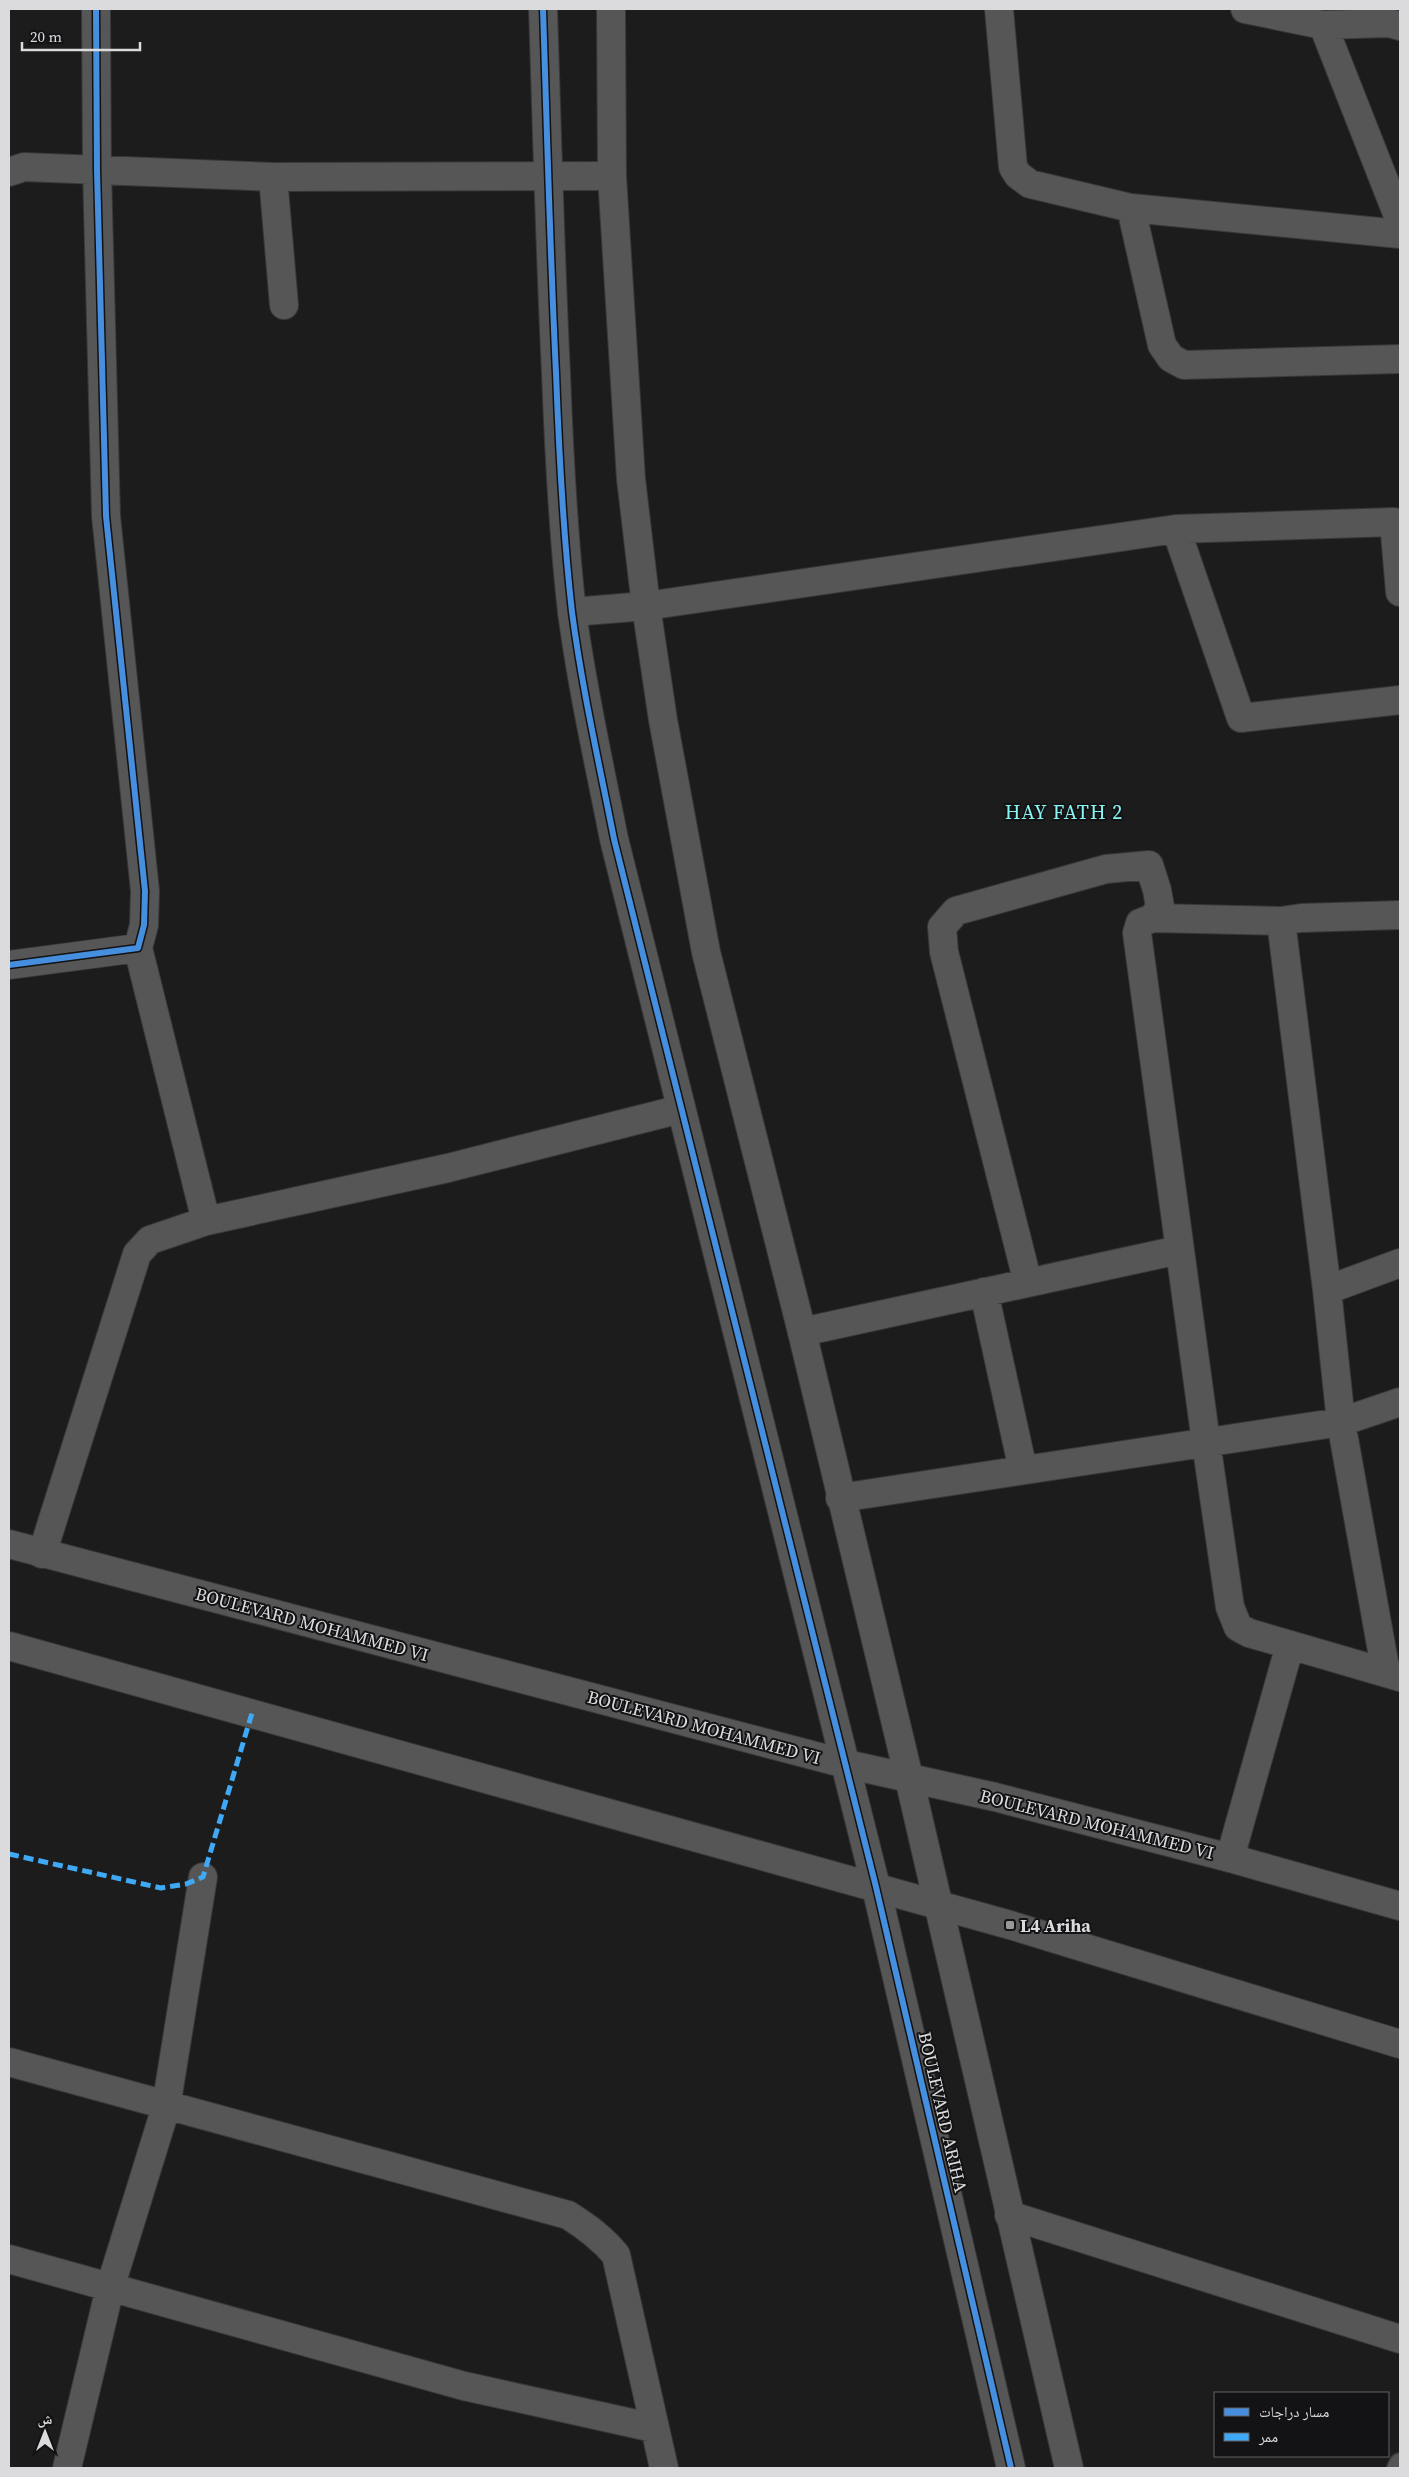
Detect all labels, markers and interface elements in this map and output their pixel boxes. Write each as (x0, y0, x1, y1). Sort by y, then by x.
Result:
scale bar (22, 20, 140, 52)
text: 20 m (30, 26, 62, 47)
district label: HAY FATH 2 (1005, 798, 1123, 826)
street label: BOULEVARD MOHAMMED VI (193, 1581, 431, 1667)
street label: BOULEVARD MOHAMMED VI (585, 1684, 823, 1770)
street label: BOULEVARD MOHAMMED VI (977, 1783, 1217, 1865)
place label: L4 Ariha (1020, 1913, 1091, 1938)
marker: L4 Ariha (1004, 1919, 1016, 1931)
street label: BOULEVARD ARIHA (912, 2029, 974, 2195)
legend (1214, 2392, 1389, 2457)
text: مسار دراجات (1259, 2401, 1330, 2422)
north arrow (20, 2407, 70, 2457)
text: ش (38, 2409, 53, 2429)
text: ممر (1258, 2426, 1278, 2447)

